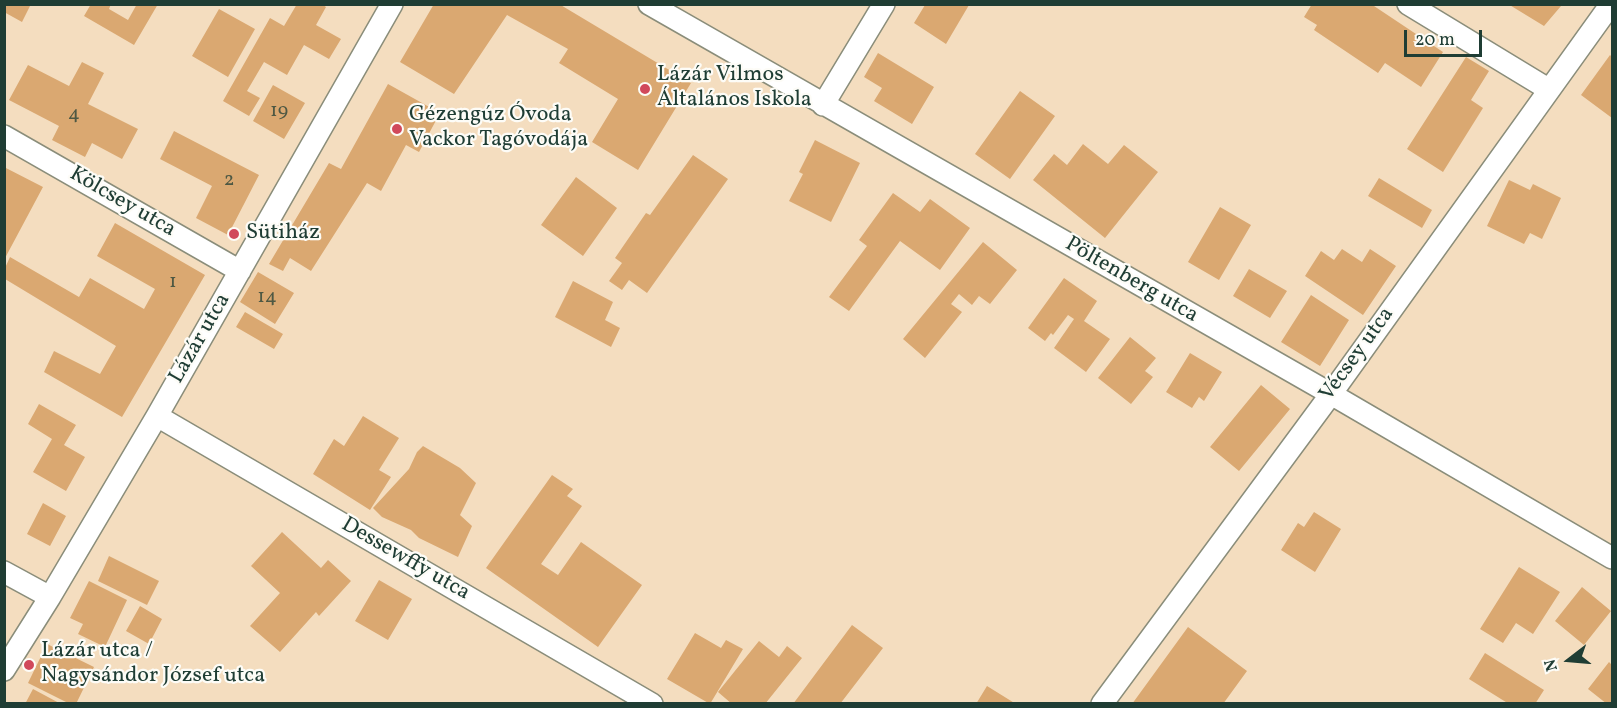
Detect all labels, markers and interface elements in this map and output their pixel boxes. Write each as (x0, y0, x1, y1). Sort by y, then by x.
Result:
scale bar (1407, 18, 1485, 56)
text: 20 m (1415, 28, 1455, 53)
place label: Lázár Vilmos Általános Iskola (657, 63, 812, 114)
marker: Lázár Vilmos Általános Iskola (638, 82, 652, 96)
house number: 19 (270, 100, 288, 124)
house number: 4 (68, 103, 80, 127)
place label: Gézengúz Óvoda Vackor Tagóvodája (409, 103, 588, 154)
marker: Gézengúz Óvoda Vackor Tagóvodája (390, 122, 404, 136)
street label: Kölcsey utca (64, 162, 180, 244)
house number: 2 (224, 169, 234, 193)
place label: Sütiház (246, 221, 320, 247)
marker: Sütiház (227, 227, 241, 241)
street label: Pöltenberg utca (1060, 232, 1202, 330)
house number: 1 (169, 271, 177, 295)
house number: 14 (257, 286, 277, 310)
street label: Lázár utca (165, 289, 237, 389)
street label: Vécsey utca (1315, 303, 1401, 407)
street label: Dessewffy utca (336, 513, 474, 607)
north arrow (1539, 630, 1599, 690)
place label: Lázár utca / Nagysándor József utca (41, 639, 265, 690)
text: N (1540, 656, 1564, 674)
marker: Lázár utca / Nagysándor József utca (22, 658, 36, 672)

